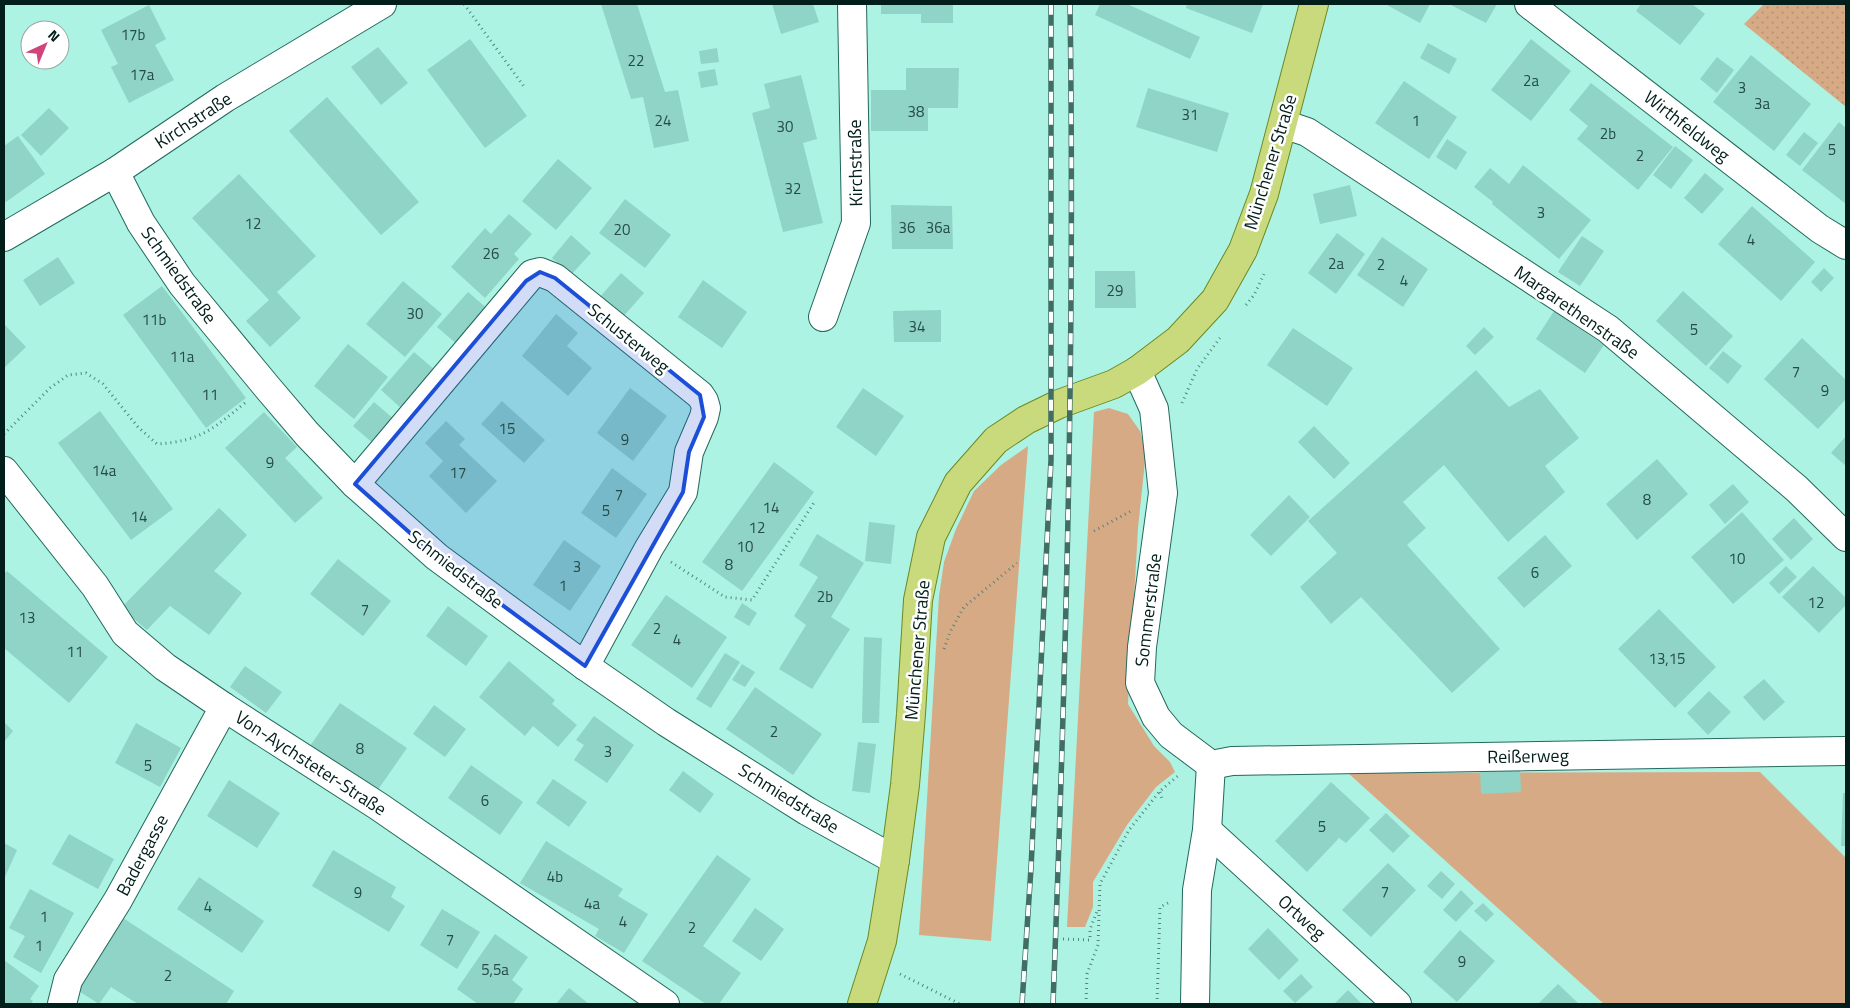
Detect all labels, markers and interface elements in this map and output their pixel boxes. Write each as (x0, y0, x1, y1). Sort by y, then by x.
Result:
north arrow (20, 20, 70, 70)
house number: 17b (121, 23, 145, 46)
text: N (44, 24, 65, 46)
house number: 22 (628, 49, 644, 72)
house number: 17a (130, 63, 155, 86)
house number: 2a (1523, 69, 1539, 92)
house number: 3 (1738, 76, 1746, 99)
street label: Wirthfeldweg (1638, 84, 1736, 168)
street label: Kirchstraße (149, 85, 237, 155)
street label: Münchener Straße (1237, 91, 1303, 233)
house number: 3a (1754, 92, 1770, 115)
house number: 38 (908, 100, 924, 123)
house number: 31 (1182, 103, 1198, 126)
house number: 24 (655, 109, 671, 132)
house number: 1 (1412, 109, 1420, 132)
house number: 30 (777, 115, 793, 138)
street label: Kirchstraße (841, 119, 869, 207)
house number: 2b (1600, 122, 1616, 145)
house number: 5 (1828, 138, 1836, 161)
house number: 2 (1636, 144, 1644, 167)
house number: 32 (785, 177, 801, 200)
house number: 3 (1537, 201, 1545, 224)
house number: 12 (245, 212, 261, 235)
house number: 36 (899, 216, 915, 239)
house number: 36a (926, 216, 951, 239)
house number: 20 (614, 218, 630, 241)
street label: Schmiedstraße (135, 221, 223, 329)
house number: 4 (1747, 228, 1755, 251)
house number: 26 (483, 242, 499, 265)
house number: 2a (1328, 252, 1344, 275)
house number: 2 (1377, 253, 1385, 276)
street label: Margarethenstraße (1509, 259, 1645, 365)
house number: 4 (1400, 269, 1408, 292)
house number: 29 (1107, 279, 1123, 302)
street label: Schusterweg (582, 296, 676, 380)
house number: 30 (407, 302, 423, 325)
house number: 11b (142, 308, 166, 331)
house number: 34 (909, 315, 925, 338)
house number: 5 (1690, 318, 1698, 341)
house number: 11a (170, 345, 195, 368)
house number: 7 (1792, 360, 1800, 383)
house number: 9 (1821, 379, 1829, 402)
house number: 11 (202, 383, 218, 406)
house number: 15 (499, 417, 515, 440)
house number: 9 (621, 428, 629, 451)
house number: 9 (266, 451, 274, 474)
house number: 14a (92, 459, 117, 482)
house number: 17 (450, 461, 466, 484)
house number: 7 (615, 483, 623, 506)
house number: 8 (1643, 488, 1651, 511)
house number: 14 (763, 496, 779, 519)
house number: 5 (602, 499, 610, 522)
house number: 14 (131, 505, 147, 528)
house number: 12 (749, 516, 765, 539)
street label: Schmiedstraße (403, 523, 509, 615)
house number: 10 (737, 535, 753, 558)
house number: 10 (1729, 547, 1745, 570)
street label: Sommerstraße (1128, 552, 1168, 668)
house number: 8 (725, 553, 733, 576)
house number: 3 (573, 555, 581, 578)
house number: 6 (1531, 561, 1539, 584)
house number: 1 (559, 574, 567, 597)
street label: Münchener Straße (897, 579, 937, 721)
house number: 2b (817, 585, 833, 608)
house number: 12 (1808, 591, 1824, 614)
house number: 7 (361, 598, 369, 621)
house number: 13 (19, 606, 35, 629)
house number: 2 (653, 617, 661, 640)
house number: 4 (673, 628, 681, 651)
house number: 11 (67, 640, 83, 663)
house number: 13,15 (1649, 647, 1685, 670)
street label: Von-Aychsteter-Straße (230, 704, 392, 822)
house number: 2 (770, 720, 778, 743)
house number: 8 (356, 737, 364, 760)
house number: 3 (604, 740, 612, 763)
street label: Reißerweg (1487, 742, 1569, 770)
house number: 5 (144, 754, 152, 777)
street label: Schmiedstraße (733, 756, 845, 840)
house number: 6 (481, 789, 489, 812)
street label: Badergasse (109, 809, 175, 901)
house number: 5 (1318, 815, 1326, 838)
house number: 4b (547, 865, 563, 888)
house number: 7 (1381, 880, 1389, 903)
house number: 9 (354, 881, 362, 904)
street label: Ortweg (1272, 888, 1332, 946)
house number: 4a (584, 892, 600, 915)
house number: 4 (204, 895, 212, 918)
house number: 1 (40, 905, 48, 928)
house number: 4 (619, 910, 627, 933)
house number: 2 (688, 916, 696, 939)
house number: 7 (446, 928, 454, 951)
house number: 1 (35, 934, 43, 957)
house number: 9 (1458, 950, 1466, 973)
house number: 5,5a (481, 958, 509, 981)
house number: 2 (164, 964, 172, 987)

